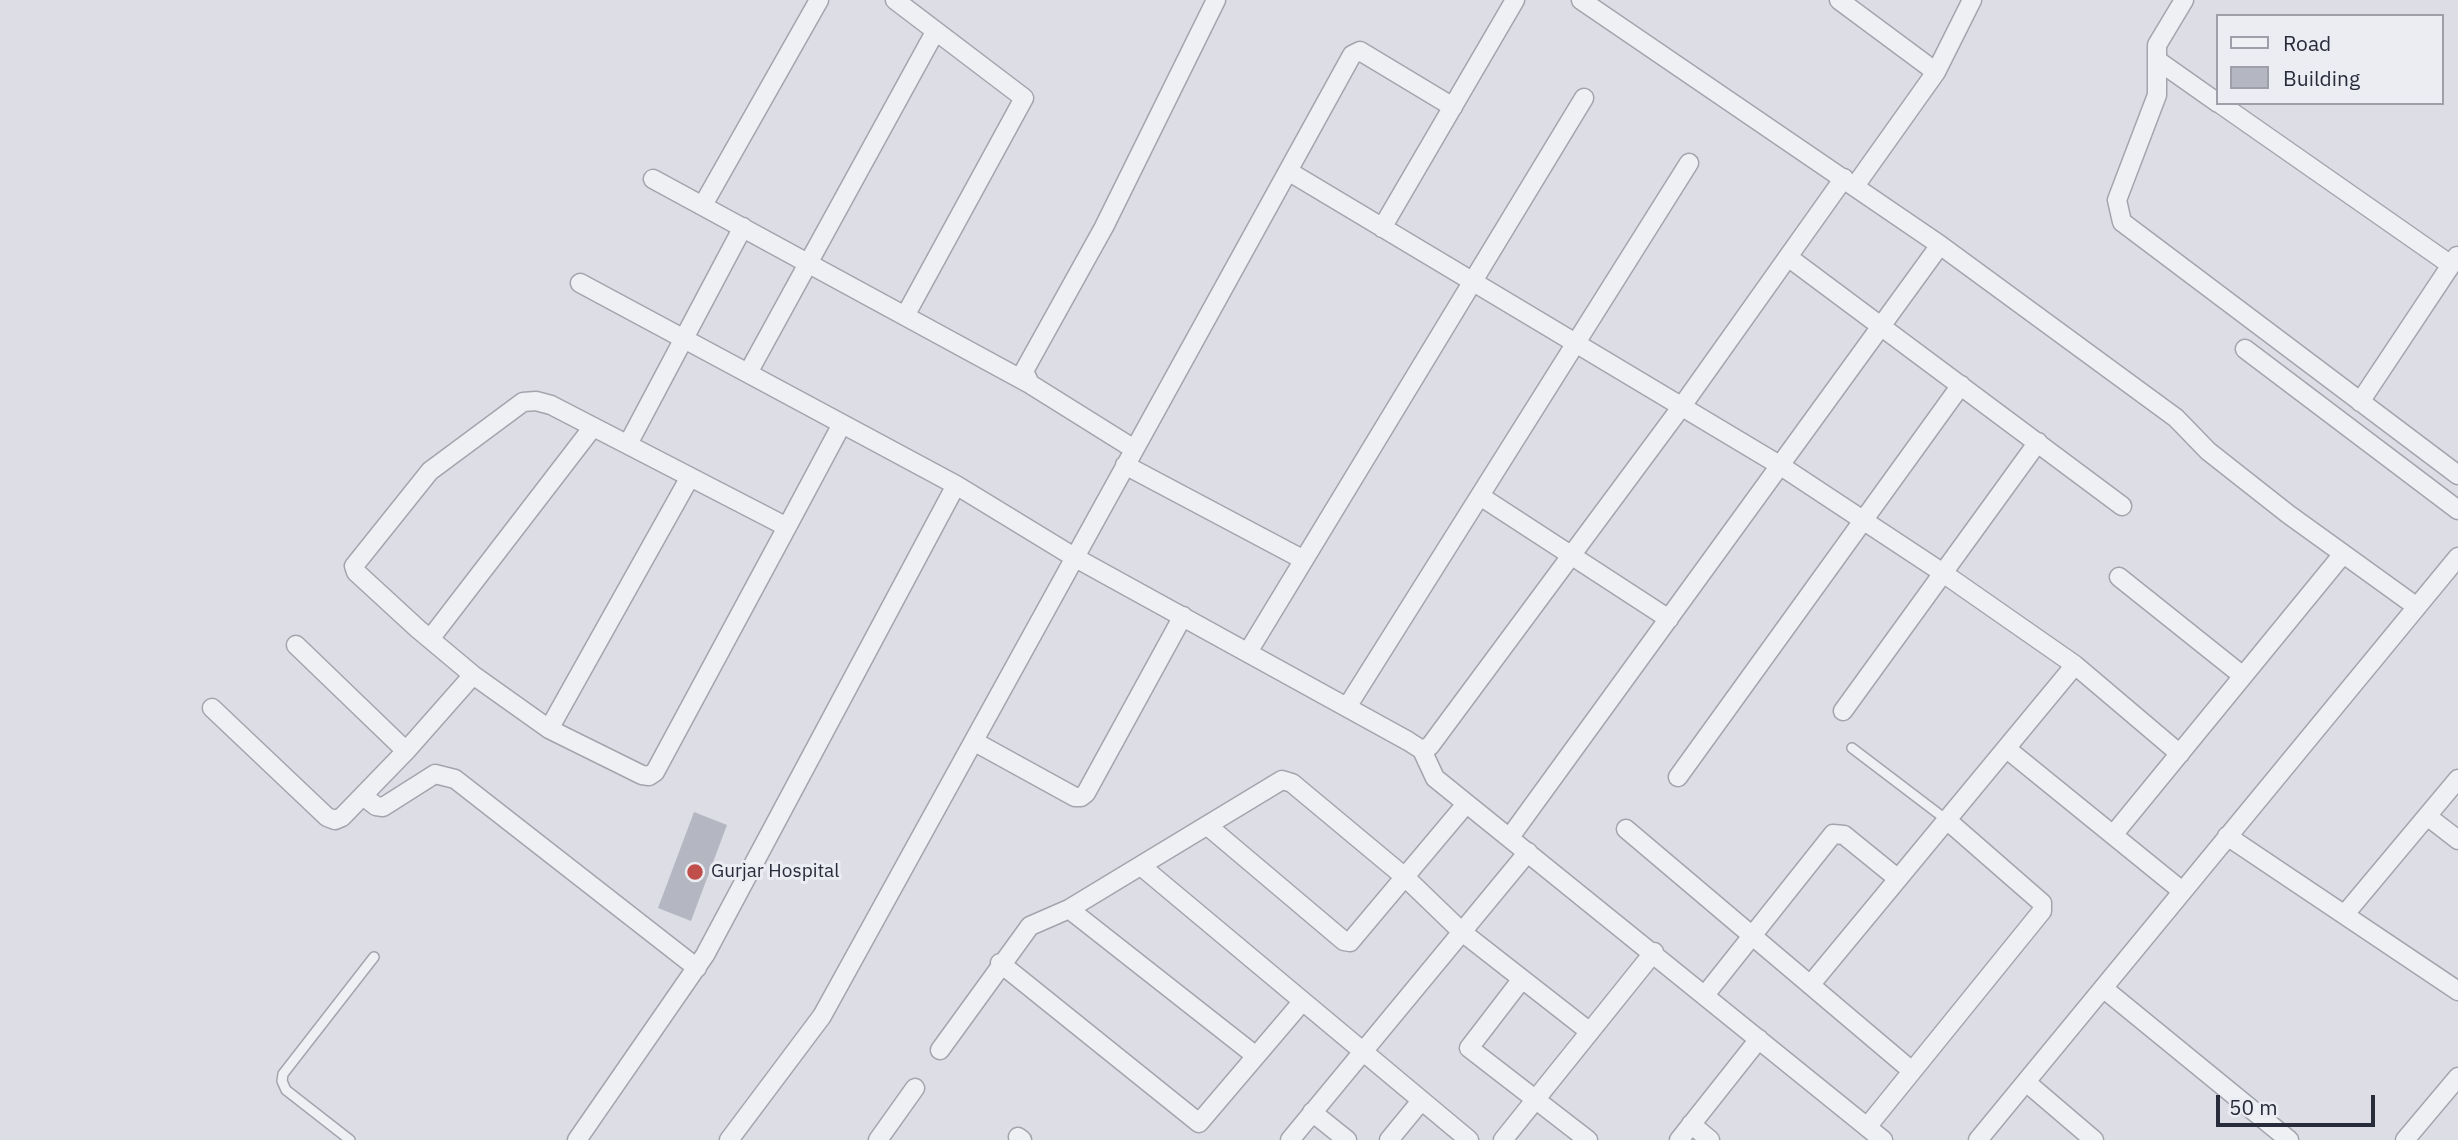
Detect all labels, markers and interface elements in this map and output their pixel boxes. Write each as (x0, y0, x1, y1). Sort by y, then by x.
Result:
legend (2216, 14, 2444, 105)
text: Road (2283, 29, 2331, 57)
text: Building (2283, 64, 2360, 92)
place label: Gurjar Hospital (711, 861, 839, 883)
marker: Gurjar Hospital (685, 862, 705, 882)
scale bar (2220, 1080, 2379, 1124)
text: 50 m (2229, 1093, 2278, 1121)

